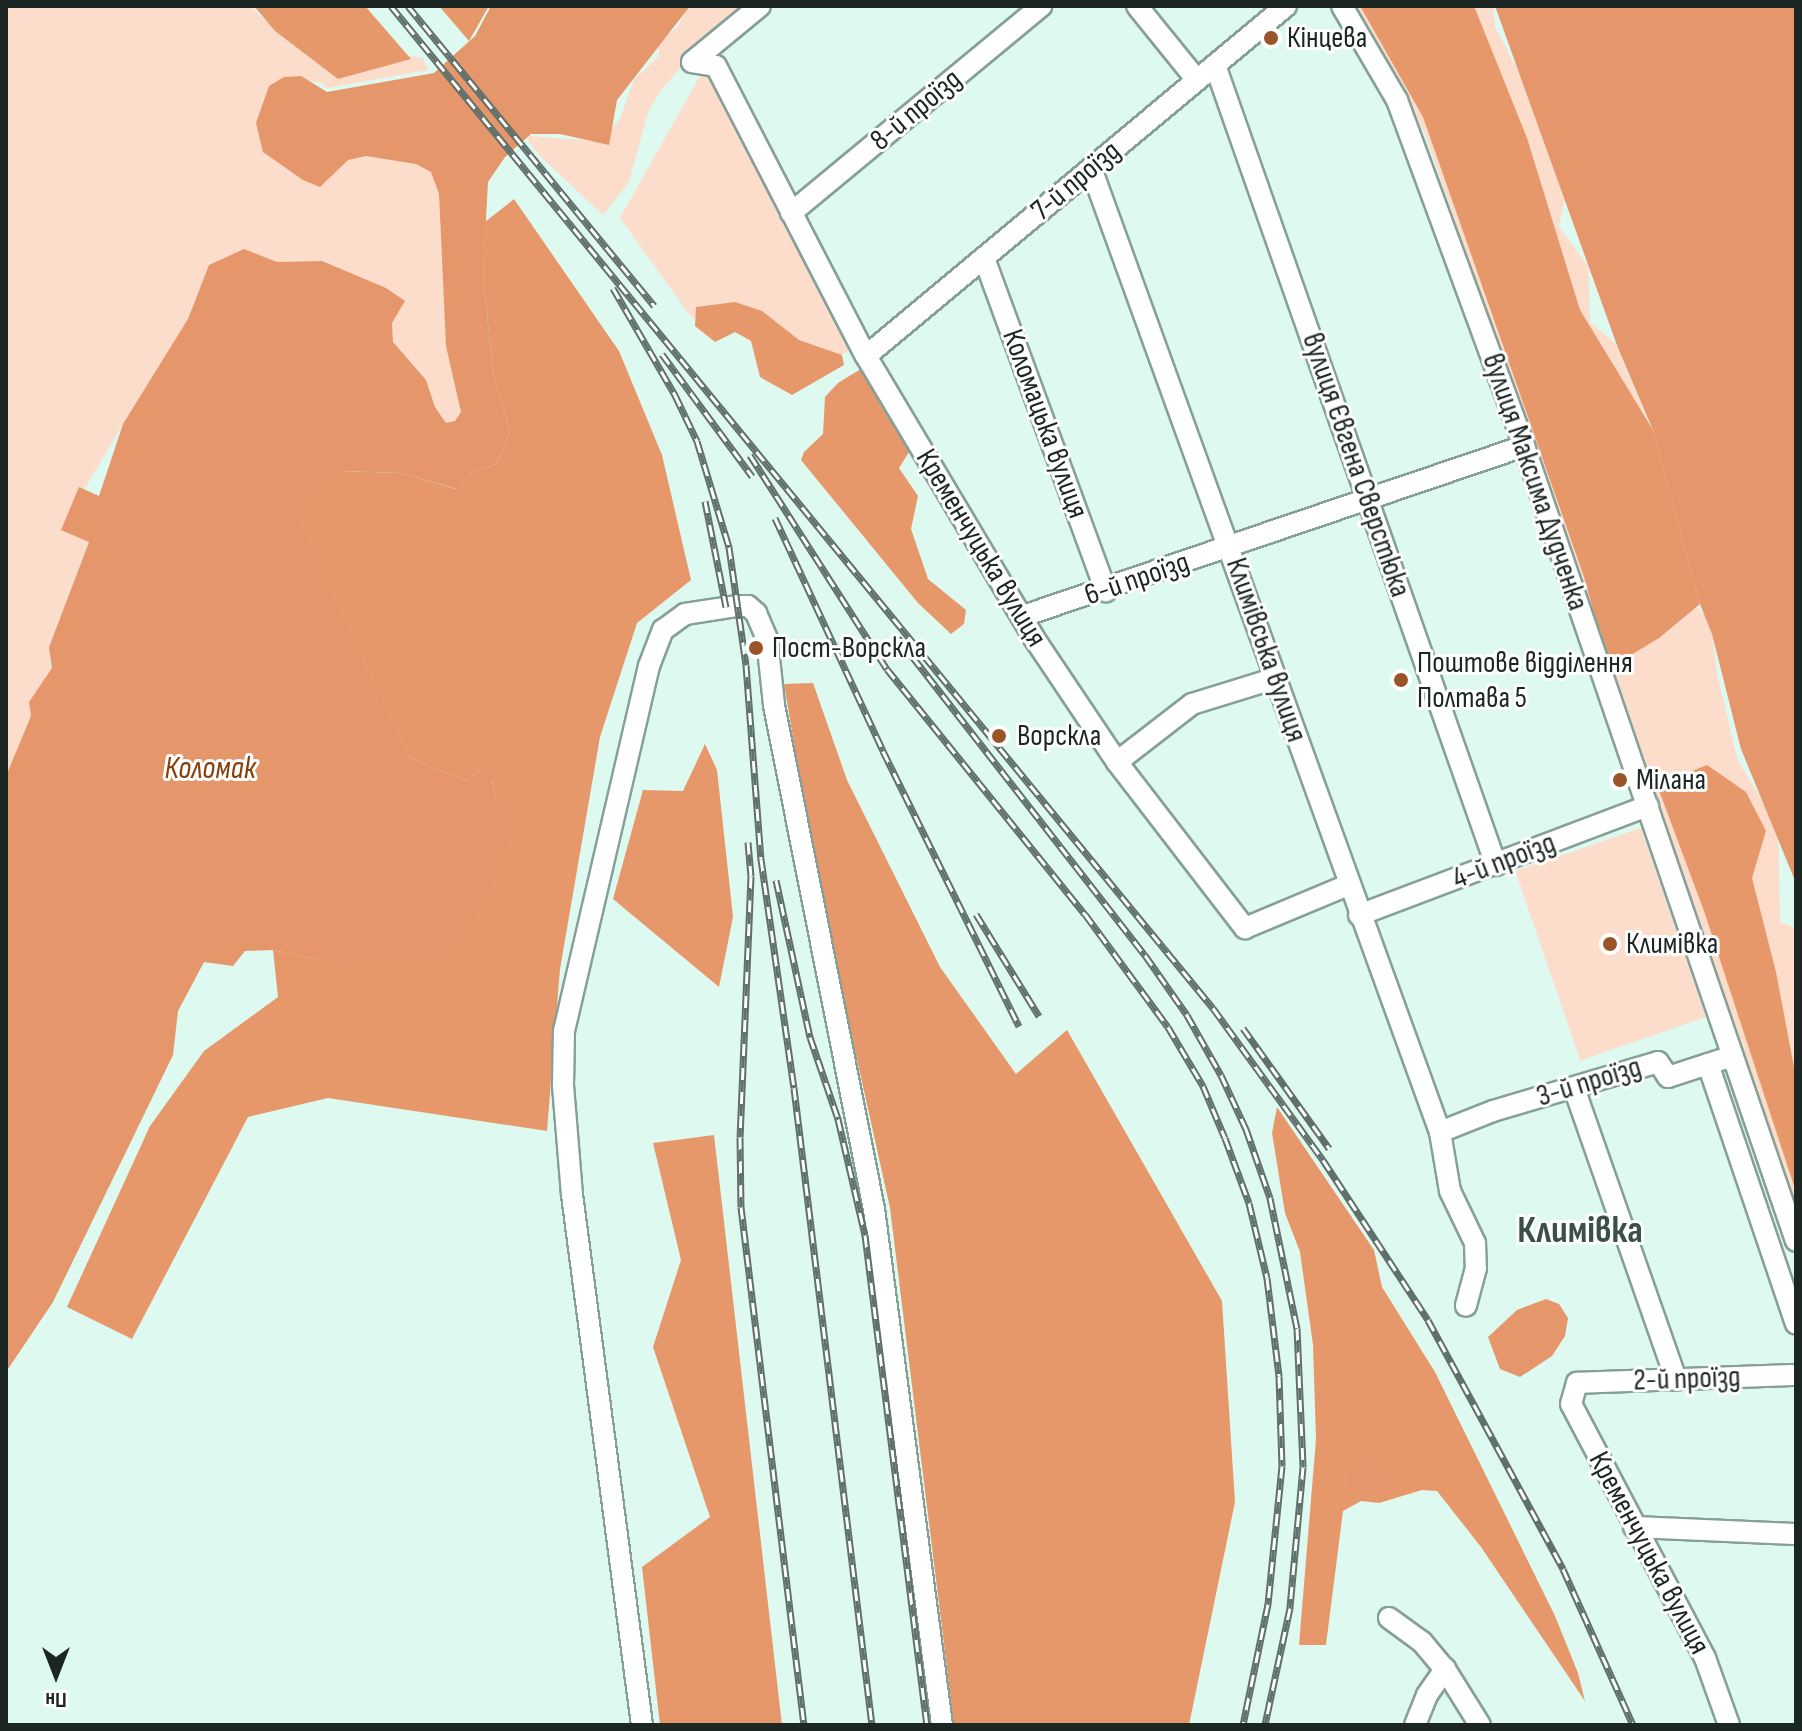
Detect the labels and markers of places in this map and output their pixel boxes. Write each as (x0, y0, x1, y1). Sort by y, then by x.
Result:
place label: Кінцева (1287, 20, 1367, 56)
marker: Кінцева (1262, 29, 1280, 47)
place label: Пост-Ворскла (772, 630, 926, 666)
marker: Пост-Ворскла (747, 639, 765, 657)
place label: Поштове відділення Полтава 5 (1417, 645, 1633, 716)
marker: Поштове відділення Полтава 5 (1392, 671, 1410, 689)
place label: Ворскла (1017, 718, 1101, 754)
marker: Ворскла (988, 725, 1010, 747)
place label: Мілана (1636, 762, 1706, 798)
marker: Мілана (1611, 771, 1629, 789)
place label: Климівка (1626, 926, 1718, 962)
marker: Климівка (1601, 935, 1619, 953)

